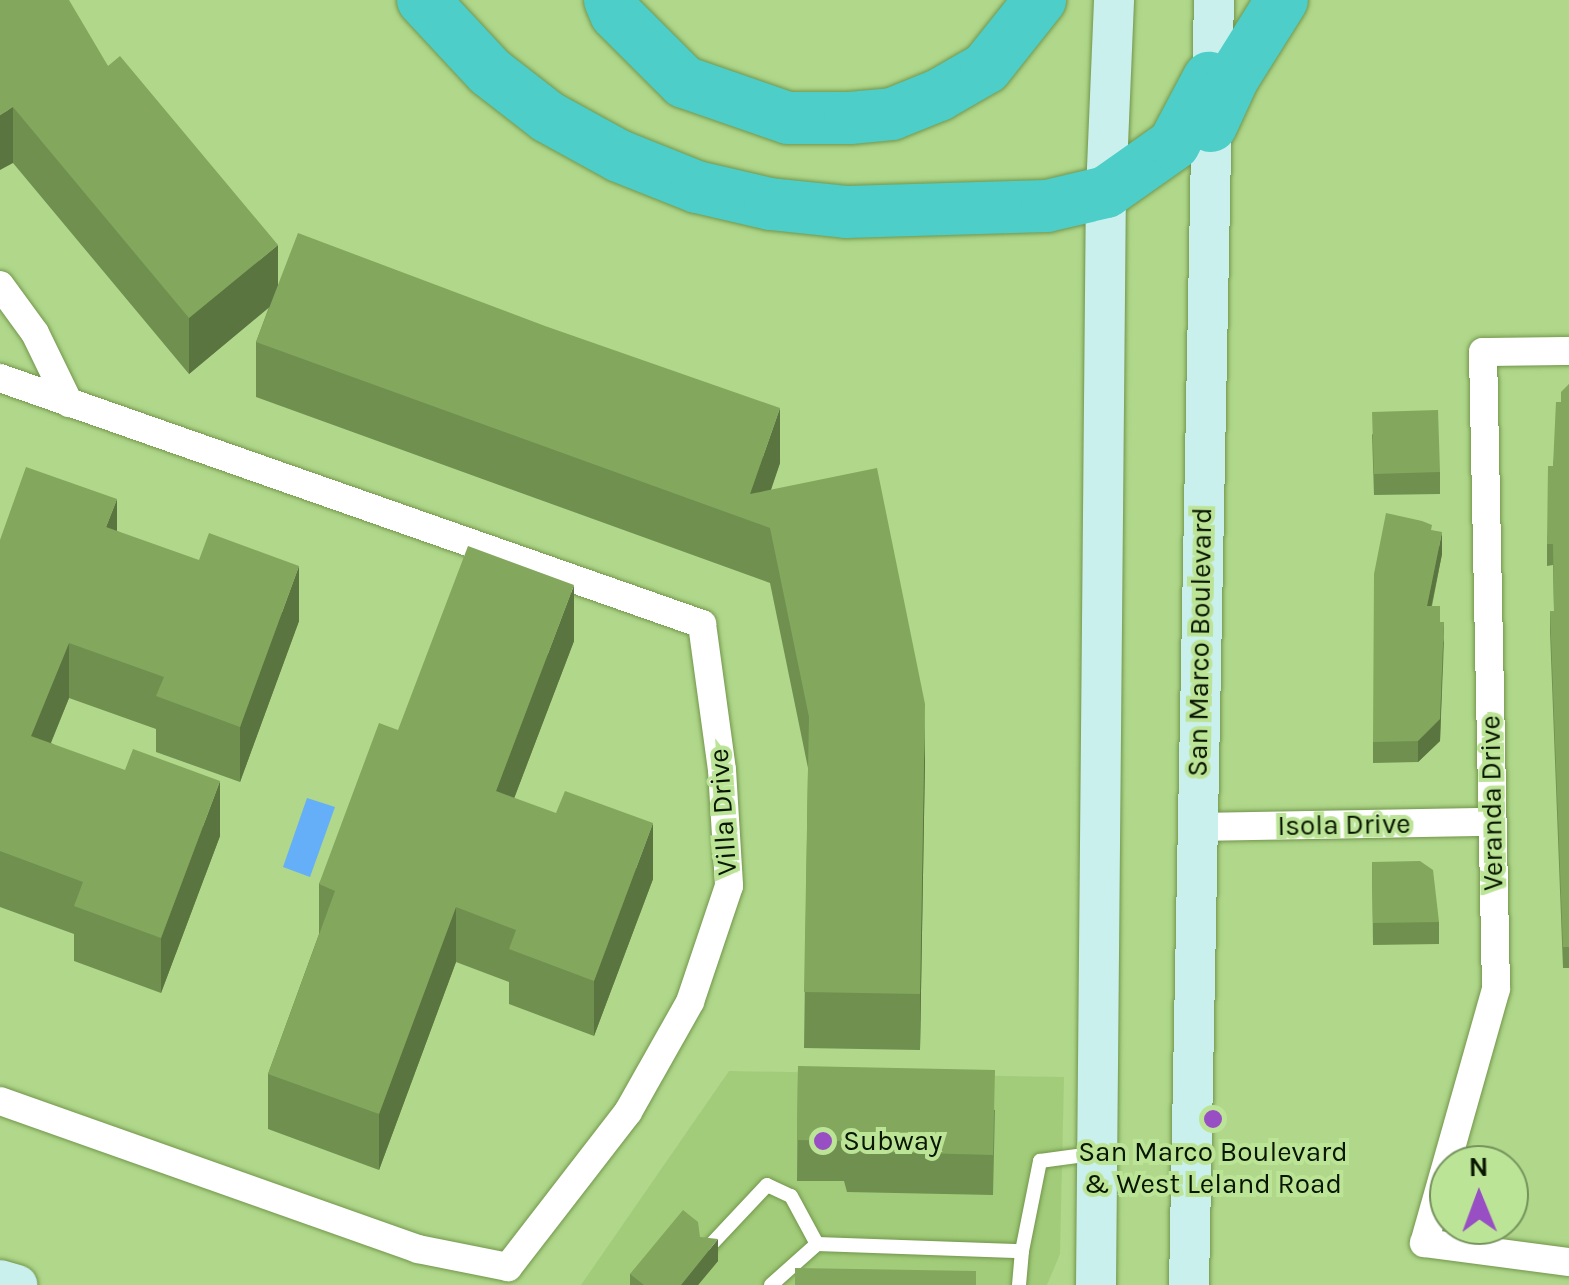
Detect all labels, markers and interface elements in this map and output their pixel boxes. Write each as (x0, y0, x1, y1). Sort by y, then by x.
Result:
street label: San Marco Boulevard (1181, 507, 1219, 777)
street label: Veranda Drive (1474, 715, 1510, 891)
street label: Villa Drive (702, 747, 744, 877)
street label: Isola Drive (1277, 807, 1411, 843)
marker: San Marco Boulevard & West Leland Road (1202, 1108, 1224, 1130)
place label: Subway (843, 1124, 942, 1158)
marker: Subway (812, 1130, 834, 1152)
place label: San Marco Boulevard & West Leland Road (1078, 1135, 1348, 1201)
north arrow (1429, 1145, 1529, 1245)
text: N (1468, 1150, 1489, 1183)

